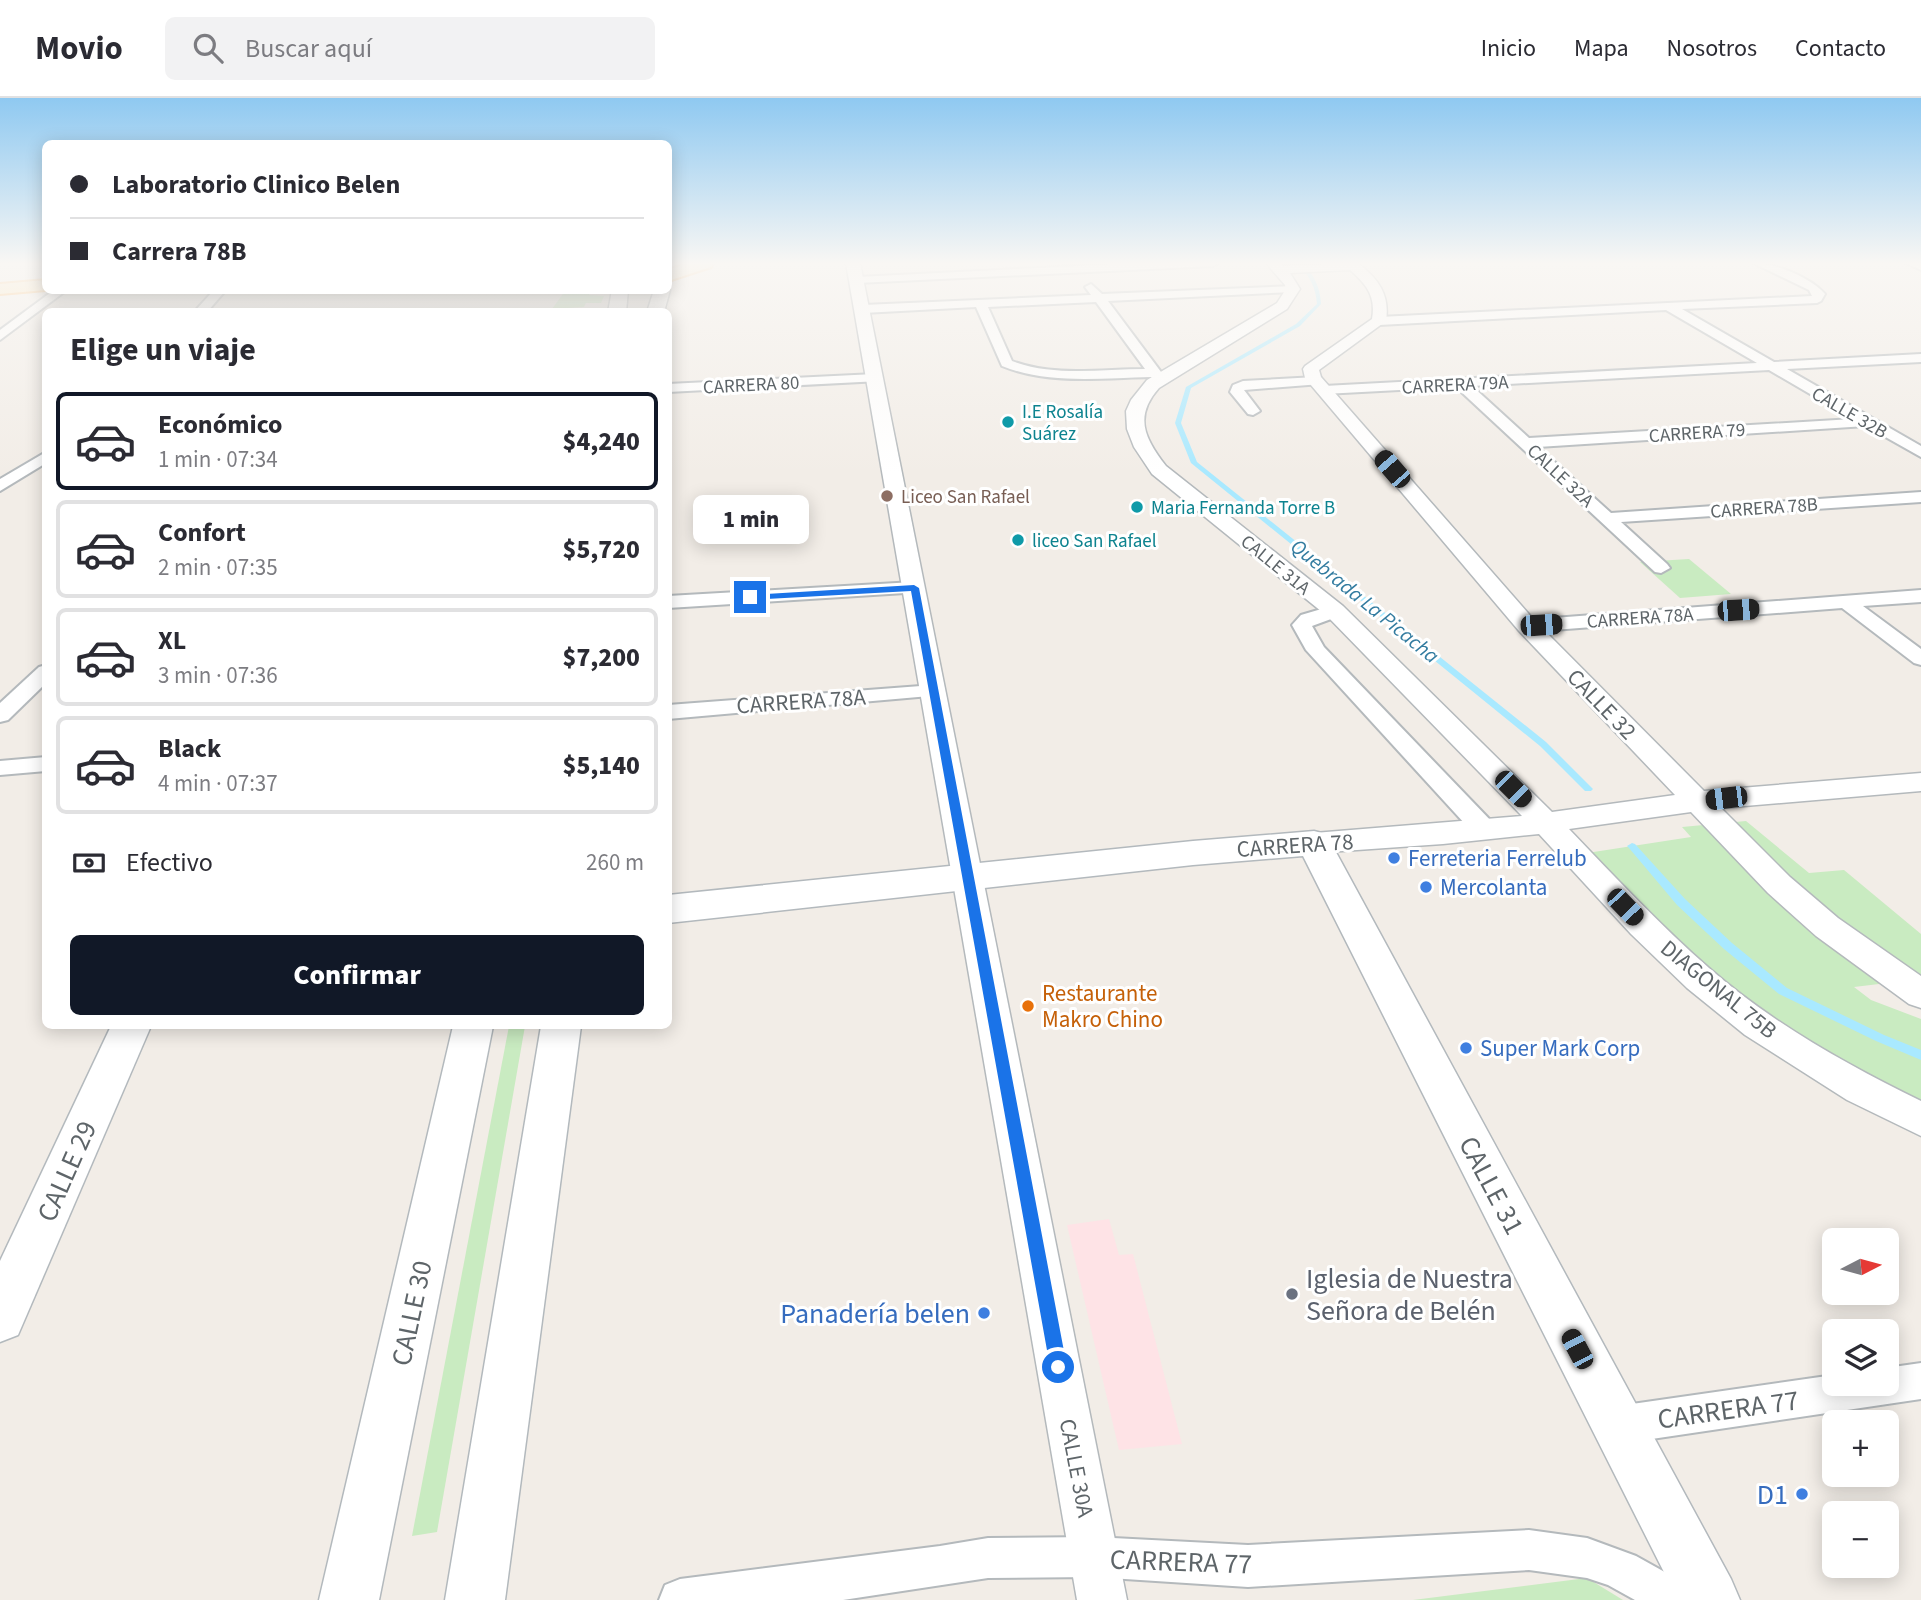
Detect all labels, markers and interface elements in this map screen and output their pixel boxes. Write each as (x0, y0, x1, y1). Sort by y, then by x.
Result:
search box (165, 17, 655, 80)
text: Movio (35, 25, 123, 72)
icon: search (189, 29, 227, 67)
text: Buscar aquí (245, 30, 372, 67)
text: Inicio (1481, 31, 1536, 66)
text: Mapa (1574, 31, 1629, 66)
text: Nosotros (1667, 31, 1757, 66)
text: Contacto (1795, 31, 1886, 66)
text: Laboratorio Clinico Belen (112, 166, 400, 203)
text: Carrera 78B (112, 233, 246, 270)
text: Elige un viaje (70, 327, 256, 373)
street label: CARRERA 80 (702, 369, 800, 402)
street label: CARRERA 79A (1401, 369, 1510, 402)
street label: CALLE 32B (1806, 381, 1892, 446)
place label: I.E Rosalía Suárez (1022, 399, 1103, 448)
text: Económico (158, 406, 283, 443)
icon: car (74, 410, 137, 473)
marker: I.E Rosalía Suárez (1000, 414, 1016, 430)
street label: CARRERA 79 (1648, 417, 1746, 450)
text: $4,240 (563, 423, 640, 460)
street label: CALLE 32A (1521, 438, 1600, 515)
text: 1 min · 07:34 (158, 443, 278, 476)
car (1371, 446, 1414, 492)
place label: Liceo San Rafael (901, 484, 1030, 511)
marker: Liceo San Rafael (879, 488, 895, 504)
street label: CARRERA 78B (1709, 491, 1819, 526)
place label: Maria Fernanda Torre B (1151, 495, 1335, 522)
callout: 1 min (692, 496, 808, 545)
marker: Maria Fernanda Torre B (1129, 499, 1145, 515)
text: 1 min (723, 503, 779, 536)
text: Confort (158, 514, 246, 551)
icon: car (74, 518, 137, 581)
place label: liceo San Rafael (1032, 528, 1157, 555)
street label: CALLE 31A (1234, 529, 1316, 602)
text: $5,720 (563, 531, 640, 568)
marker: liceo San Rafael (1010, 532, 1026, 548)
water label: Quebrada La Picacha (1284, 532, 1446, 670)
text: 2 min · 07:35 (158, 551, 278, 584)
route end (734, 581, 766, 613)
car (1717, 598, 1760, 622)
street label: CARRERA 78A (1586, 601, 1695, 636)
car (1520, 613, 1563, 637)
text: XL (158, 622, 186, 659)
icon: car (74, 626, 137, 689)
text: $7,200 (563, 639, 640, 676)
text: 3 min · 07:36 (158, 659, 278, 692)
street label: CALLE 32 (1559, 661, 1644, 747)
street label: CARRERA 78A (735, 680, 867, 722)
text: Black (158, 730, 221, 767)
icon: car (74, 734, 137, 797)
text: $5,140 (563, 747, 640, 784)
text: 4 min · 07:37 (158, 767, 278, 800)
car (1491, 767, 1536, 811)
car (1704, 785, 1749, 811)
street label: CARRERA 78 (1236, 825, 1354, 866)
place label: Ferreteria Ferrelub (1408, 842, 1587, 875)
icon: cash (70, 844, 108, 882)
text: Efectivo (126, 844, 213, 881)
text: 260 m (586, 846, 644, 879)
marker: Ferreteria Ferrelub (1386, 850, 1402, 866)
place label: Mercolanta (1440, 871, 1547, 904)
marker: Mercolanta (1418, 879, 1434, 895)
car (1603, 885, 1648, 929)
street label: DIAGONAL 75B (1653, 932, 1784, 1047)
button: Confirmar (70, 935, 644, 1015)
place label: Restaurante Makro Chino (1042, 977, 1163, 1036)
marker: Restaurante Makro Chino (1020, 998, 1036, 1014)
place label: Super Mark Corp (1480, 1032, 1640, 1065)
marker: Super Mark Corp (1458, 1040, 1474, 1056)
street label: CALLE 29 (27, 1115, 107, 1228)
street label: CALLE 31 (1448, 1129, 1534, 1242)
north arrow (1822, 1228, 1899, 1306)
map controls (1822, 1228, 1899, 1578)
street label: CALLE 30 (381, 1257, 443, 1370)
place label: Iglesia de Nuestra Señora de Belén (1306, 1259, 1513, 1331)
marker: Iglesia de Nuestra Señora de Belén (1284, 1286, 1300, 1302)
place label: Panadería belen (780, 1294, 970, 1334)
marker: Panadería belen (976, 1305, 992, 1321)
button: layers (1822, 1319, 1899, 1396)
car (1558, 1326, 1597, 1372)
route start (1042, 1351, 1074, 1383)
street label: CARRERA 77 (1655, 1380, 1801, 1440)
button: + (1822, 1410, 1899, 1487)
street label: CALLE 30A (1051, 1416, 1102, 1521)
place label: D1 (1757, 1475, 1788, 1515)
marker: D1 (1794, 1486, 1810, 1502)
button: − (1822, 1501, 1899, 1578)
street label: CARRERA 77 (1109, 1540, 1253, 1584)

